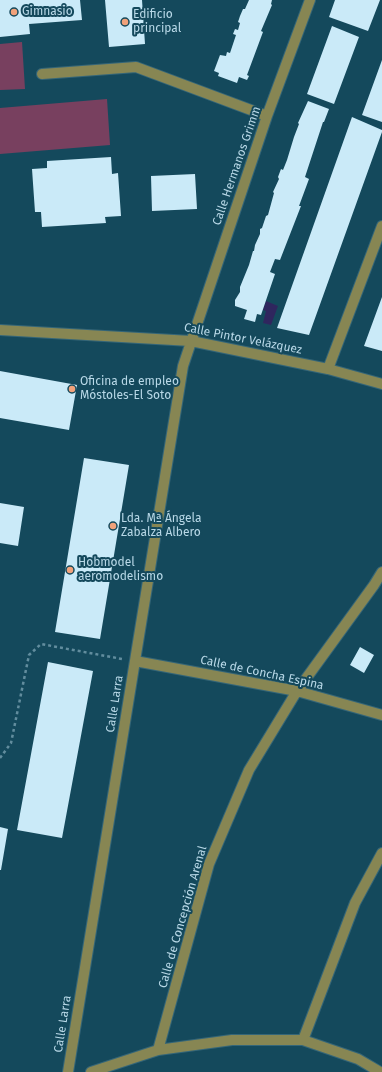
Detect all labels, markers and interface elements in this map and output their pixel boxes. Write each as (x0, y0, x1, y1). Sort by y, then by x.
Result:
place label: Gimnasio (22, 5, 73, 19)
marker: Gimnasio (9, 7, 19, 17)
place label: Edificio principal (133, 8, 181, 36)
marker: Edificio principal (120, 17, 130, 27)
street label: Calle Hermanos Grimm (210, 105, 264, 227)
street label: Calle Pintor Velázquez (183, 320, 303, 358)
place label: Oficina de empleo Móstoles-El Soto (80, 375, 179, 403)
marker: Oficina de empleo Móstoles-El Soto (67, 384, 77, 394)
place label: Lda. Mª Ángela Zabalza Albero (121, 512, 201, 540)
marker: Lda. Mª Ángela Zabalza Albero (108, 521, 118, 531)
place label: Hobmodel aeromodelismo (78, 556, 163, 584)
marker: Hobmodel aeromodelismo (65, 565, 75, 575)
street label: Calle de Concha Espina (199, 653, 325, 693)
street label: Calle Larra (103, 674, 127, 734)
street label: Calle de Concepción Arenal (156, 844, 210, 990)
street label: Calle Larra (51, 994, 75, 1054)

